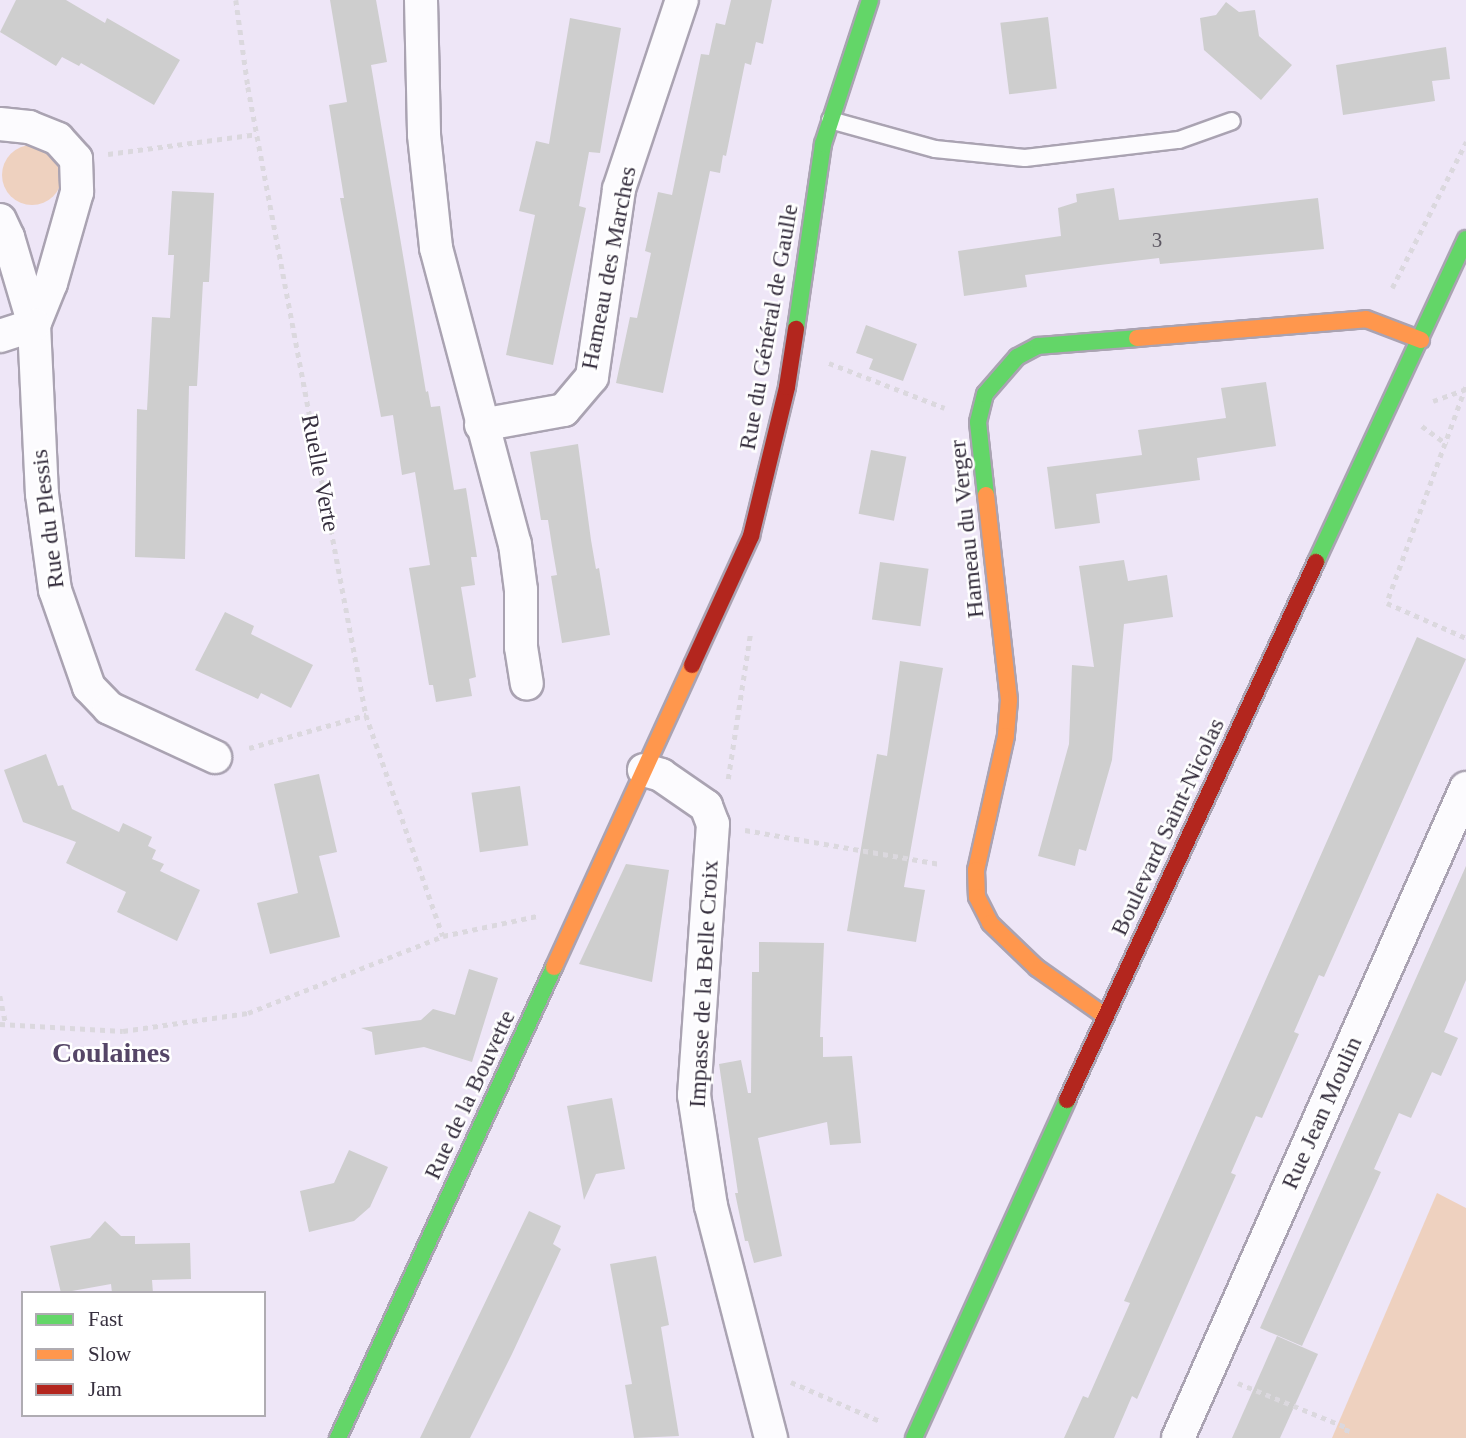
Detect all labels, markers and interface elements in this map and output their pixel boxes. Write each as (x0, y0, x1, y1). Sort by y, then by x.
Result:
street label: Hameau des Marches (575, 164, 643, 372)
street label: Rue du Général de Gaulle (733, 202, 805, 452)
house number: 3 (1152, 227, 1162, 253)
street label: Ruelle Verte (294, 412, 346, 534)
street label: Hameau du Verger (943, 438, 991, 620)
street label: Rue du Plessis (25, 448, 71, 590)
street label: Boulevard Saint-Nicolas (1105, 714, 1231, 940)
street label: Impasse de la Belle Croix (683, 859, 725, 1109)
street label: Rue de la Bouvette (418, 1006, 522, 1184)
street label: Rue Jean Moulin (1275, 1032, 1369, 1194)
district label: Coulaines (52, 1036, 170, 1070)
legend (21, 1291, 266, 1417)
text: Fast (88, 1307, 123, 1331)
text: Slow (88, 1342, 131, 1366)
text: Jam (88, 1377, 122, 1401)

